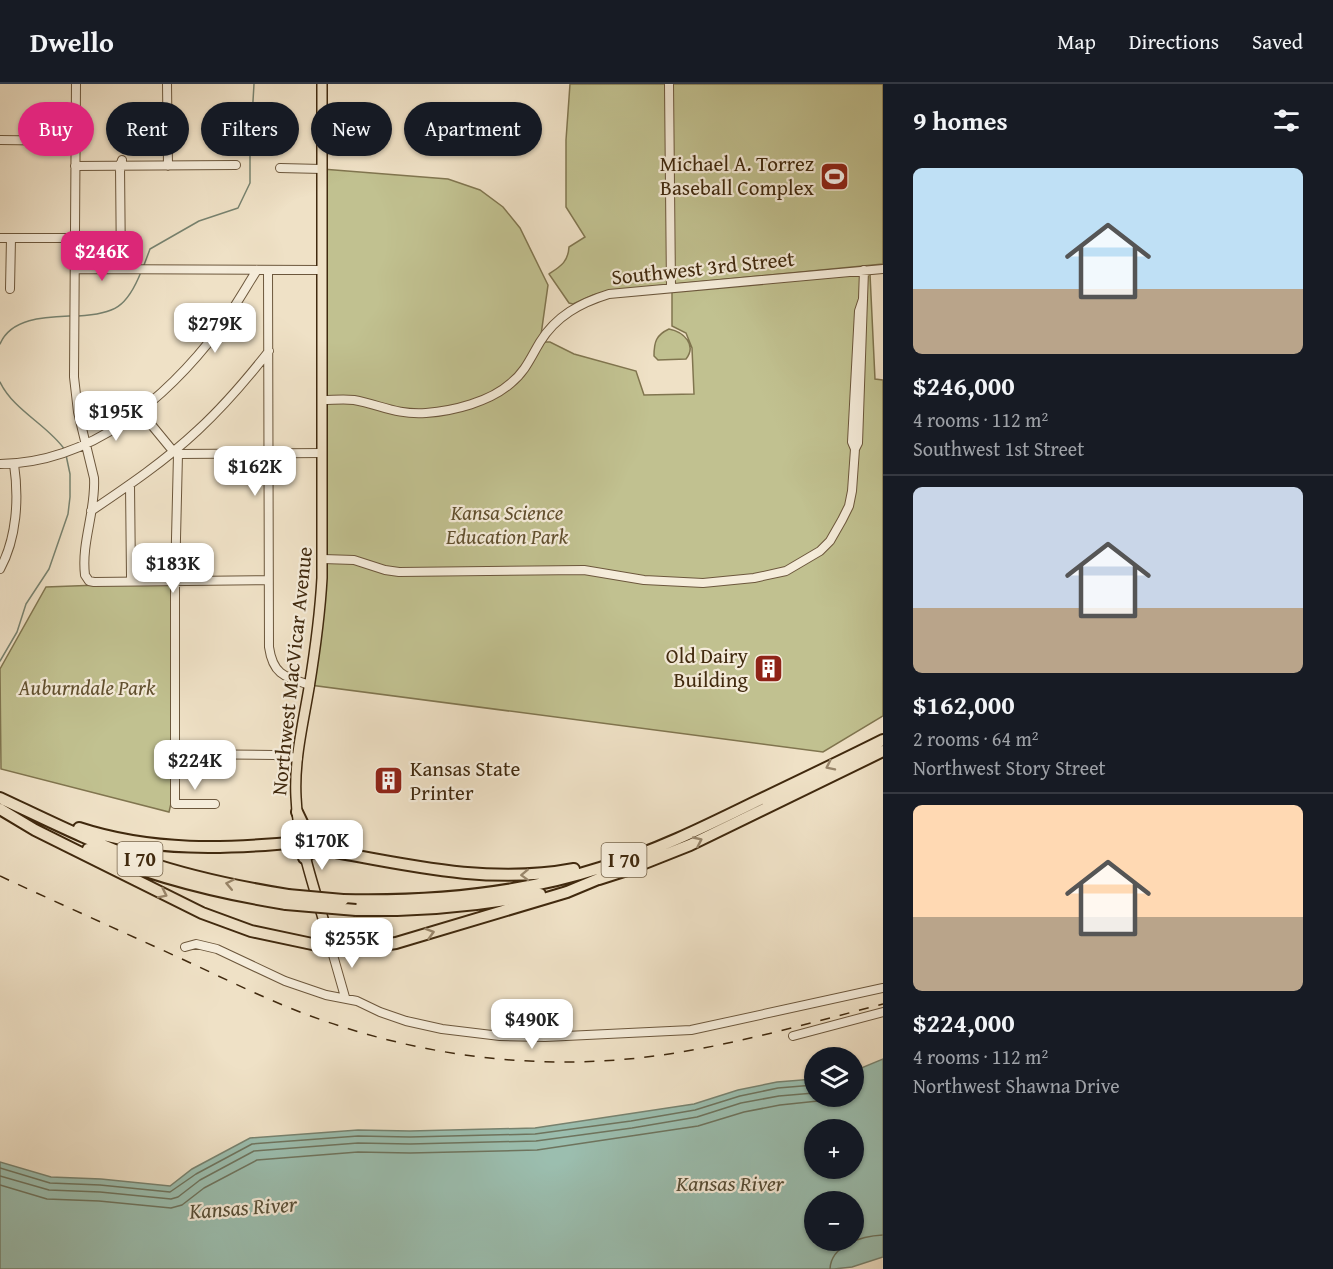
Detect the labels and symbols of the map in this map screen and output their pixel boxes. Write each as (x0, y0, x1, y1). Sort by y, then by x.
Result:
place label: Michael A. Torrez Baseball Complex (660, 148, 814, 203)
sports icon: Michael A. Torrez Baseball Complex (819, 160, 851, 192)
pin: $246K (60, 231, 144, 282)
street label: Southwest 3rd Street (610, 242, 797, 293)
pin: $279K (173, 303, 257, 354)
pin: $195K (74, 391, 158, 442)
pin: $162K (213, 446, 297, 497)
park label: Kansa Science Education Park (445, 497, 568, 552)
pin: $183K (131, 543, 215, 594)
street label: Northwest MacVicar Avenue (263, 545, 320, 797)
place label: Old Dairy Building (666, 640, 749, 695)
building icon: Old Dairy Building (753, 652, 785, 684)
park label: Auburndale Park (18, 672, 156, 703)
pin: $224K (153, 740, 237, 791)
place label: Kansas State Printer (410, 753, 520, 808)
one-way arrow (826, 759, 837, 770)
building icon: Kansas State Printer (373, 765, 405, 797)
pin: $170K (280, 820, 364, 871)
one-way arrow (692, 836, 703, 848)
road number: I 70 (118, 842, 162, 876)
road number: I 70 (602, 843, 646, 877)
one-way arrow (521, 868, 530, 881)
one-way arrow (225, 879, 235, 892)
one-way arrow (157, 887, 168, 899)
pin: $255K (310, 918, 394, 969)
one-way arrow (424, 928, 435, 940)
pin: $490K (490, 999, 574, 1050)
water label: Kansas River (675, 1167, 785, 1199)
water label: Kansas River (187, 1187, 299, 1227)

